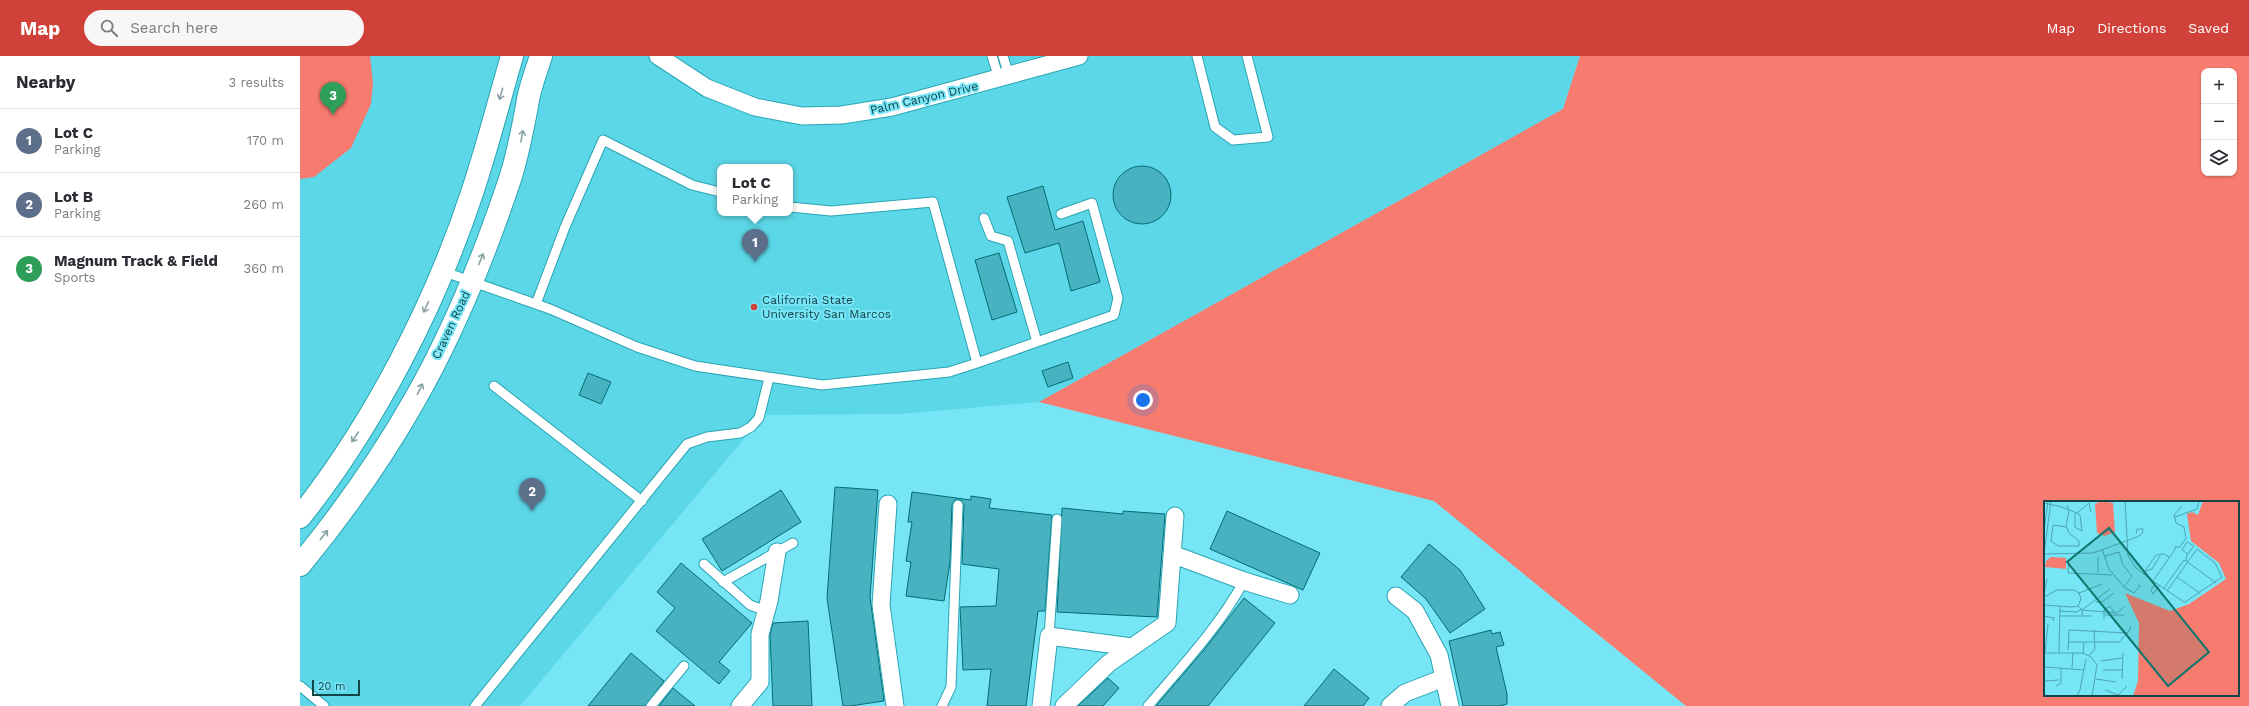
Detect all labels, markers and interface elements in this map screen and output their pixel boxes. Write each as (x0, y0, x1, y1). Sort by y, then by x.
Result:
search box (84, 10, 364, 46)
text: Map (20, 17, 60, 40)
icon: search (98, 17, 120, 39)
text: Search here (130, 19, 218, 37)
text: Map (2047, 20, 2075, 36)
text: Directions (2097, 20, 2166, 36)
text: Saved (2188, 20, 2229, 36)
map controls (2201, 68, 2237, 176)
button: + (2201, 68, 2237, 104)
text: Nearby (16, 72, 75, 92)
text: 3 results (229, 75, 284, 90)
street label: Palm Canyon Drive (869, 79, 979, 117)
pin: 3 (320, 82, 346, 115)
one-way arrow (497, 87, 504, 100)
button: − (2201, 104, 2237, 140)
text: Lot C (54, 124, 93, 142)
one-way arrow (518, 129, 526, 142)
text: 1 (26, 133, 32, 148)
text: 170 m (247, 133, 284, 148)
button: layers (2201, 140, 2237, 176)
text: Parking (54, 142, 100, 157)
popup (717, 164, 793, 216)
text: Lot C (732, 174, 771, 192)
text: Lot B (54, 188, 93, 206)
text: Parking (732, 192, 778, 207)
text: 2 (25, 197, 33, 212)
text: 260 m (244, 197, 284, 212)
text: Parking (54, 206, 100, 221)
pin: 1 (742, 229, 768, 262)
text: Magnum Track & Field (54, 252, 218, 270)
one-way arrow (477, 253, 485, 265)
text: 3 (25, 261, 33, 276)
text: 360 m (244, 261, 284, 276)
text: Sports (54, 270, 95, 285)
street label: Craven Road (429, 289, 473, 361)
place label: California State University San Marcos (762, 293, 891, 321)
one-way arrow (422, 301, 429, 313)
marker: California State University San Marcos (749, 302, 759, 312)
one-way arrow (417, 384, 424, 396)
your location (1133, 390, 1153, 410)
one-way arrow (350, 432, 359, 443)
pin: 2 (519, 478, 545, 511)
inset map (2044, 501, 2239, 696)
one-way arrow (320, 529, 328, 540)
scale bar (312, 678, 360, 697)
text: 20 m (318, 680, 346, 693)

